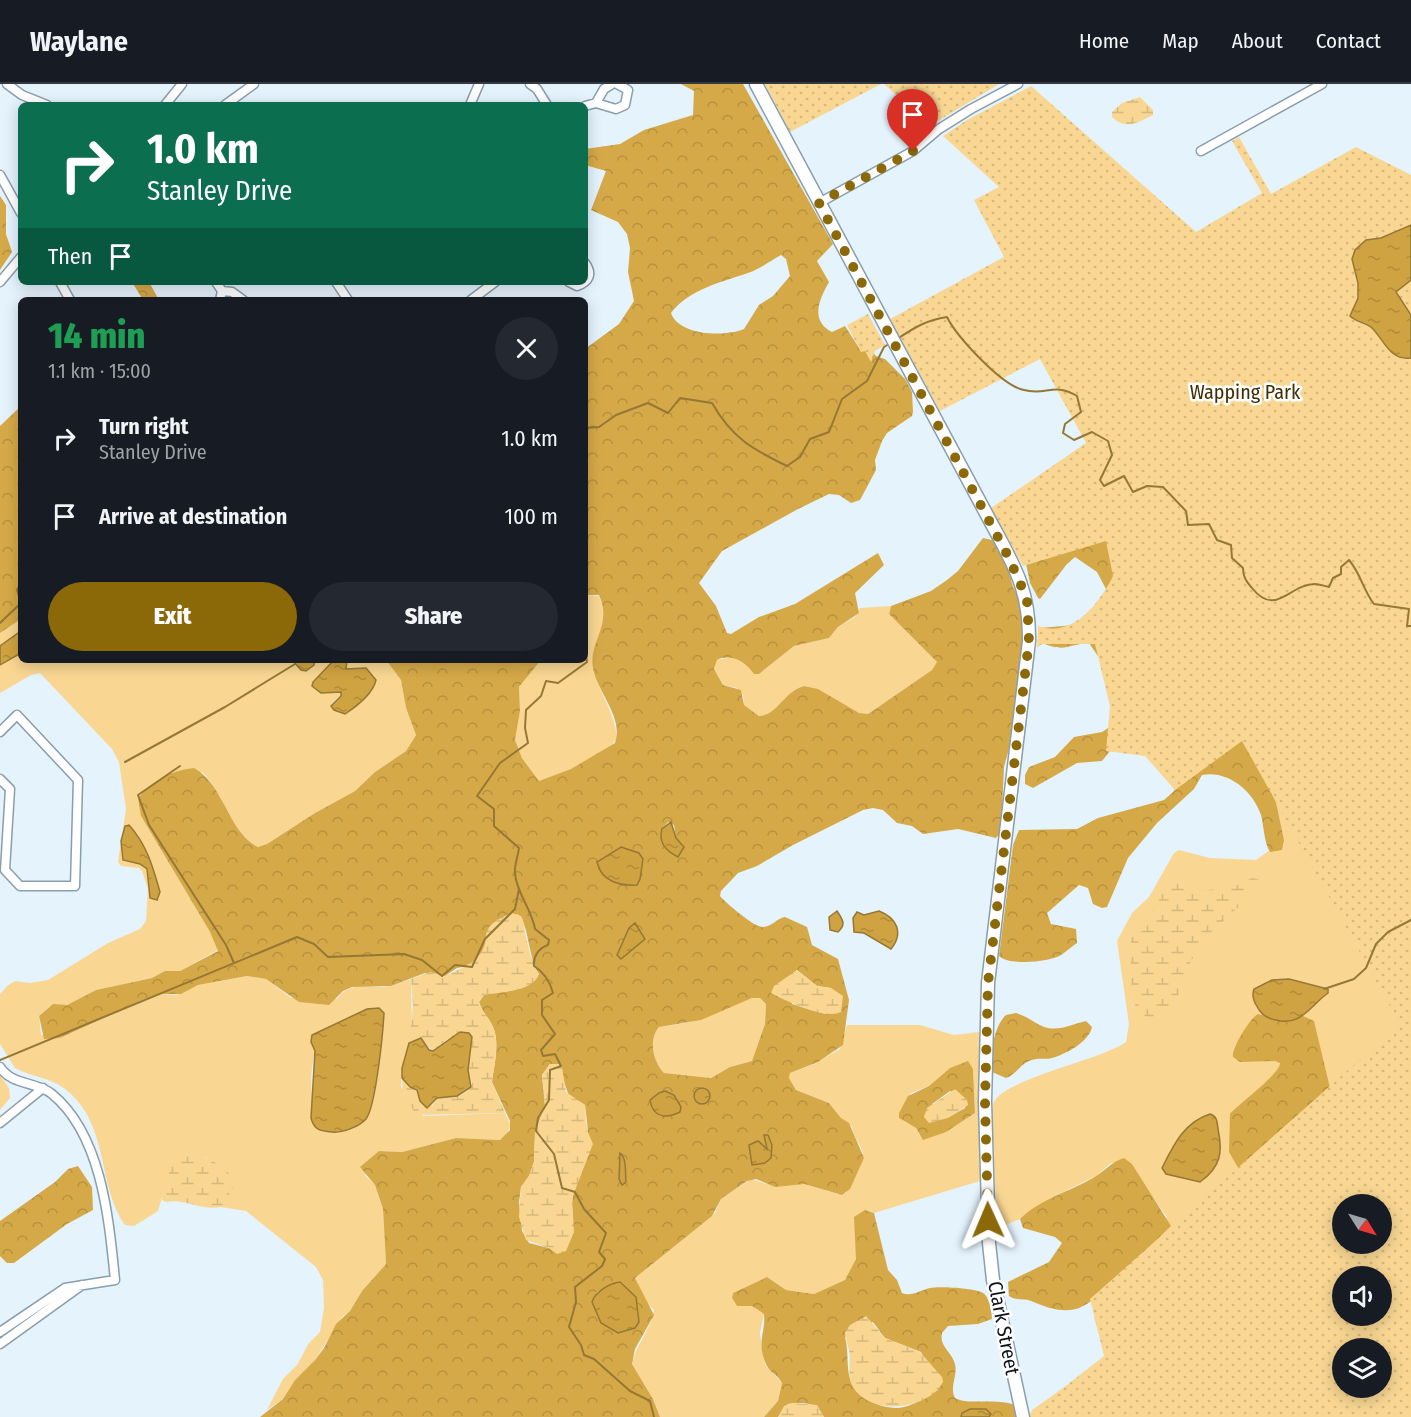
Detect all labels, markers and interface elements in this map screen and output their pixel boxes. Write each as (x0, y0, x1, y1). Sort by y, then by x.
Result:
text: Waylane (30, 25, 128, 58)
text: Home (1079, 28, 1129, 54)
text: Map (1162, 28, 1199, 54)
text: About (1232, 28, 1283, 54)
text: Contact (1316, 28, 1381, 54)
pin (887, 89, 938, 151)
icon: arrive (896, 98, 929, 131)
text: 1.0 km (147, 124, 259, 174)
icon: right (48, 126, 126, 204)
text: Stanley Drive (147, 175, 292, 207)
icon: arrive (104, 240, 137, 273)
text: Then (48, 243, 92, 270)
text: 14 min (48, 314, 145, 358)
button: close (495, 317, 558, 380)
text: 1.1 km · 15:00 (48, 359, 151, 383)
park label: Wapping Park (1190, 380, 1301, 404)
text: Turn right (99, 413, 188, 440)
icon: right (48, 422, 81, 455)
text: 1.0 km (501, 425, 558, 452)
text: Stanley Drive (99, 440, 207, 464)
icon: arrive (48, 500, 81, 533)
text: Arrive at destination (99, 503, 287, 530)
text: 100 m (504, 503, 558, 530)
button: Exit (48, 582, 297, 651)
button: Share (309, 582, 558, 651)
position arrow (956, 1188, 1020, 1252)
north arrow (1332, 1194, 1392, 1254)
map controls (1332, 1194, 1392, 1398)
button: sound (1332, 1266, 1392, 1326)
street label: Clark Street (983, 1279, 1025, 1377)
button: layers (1332, 1338, 1392, 1398)

